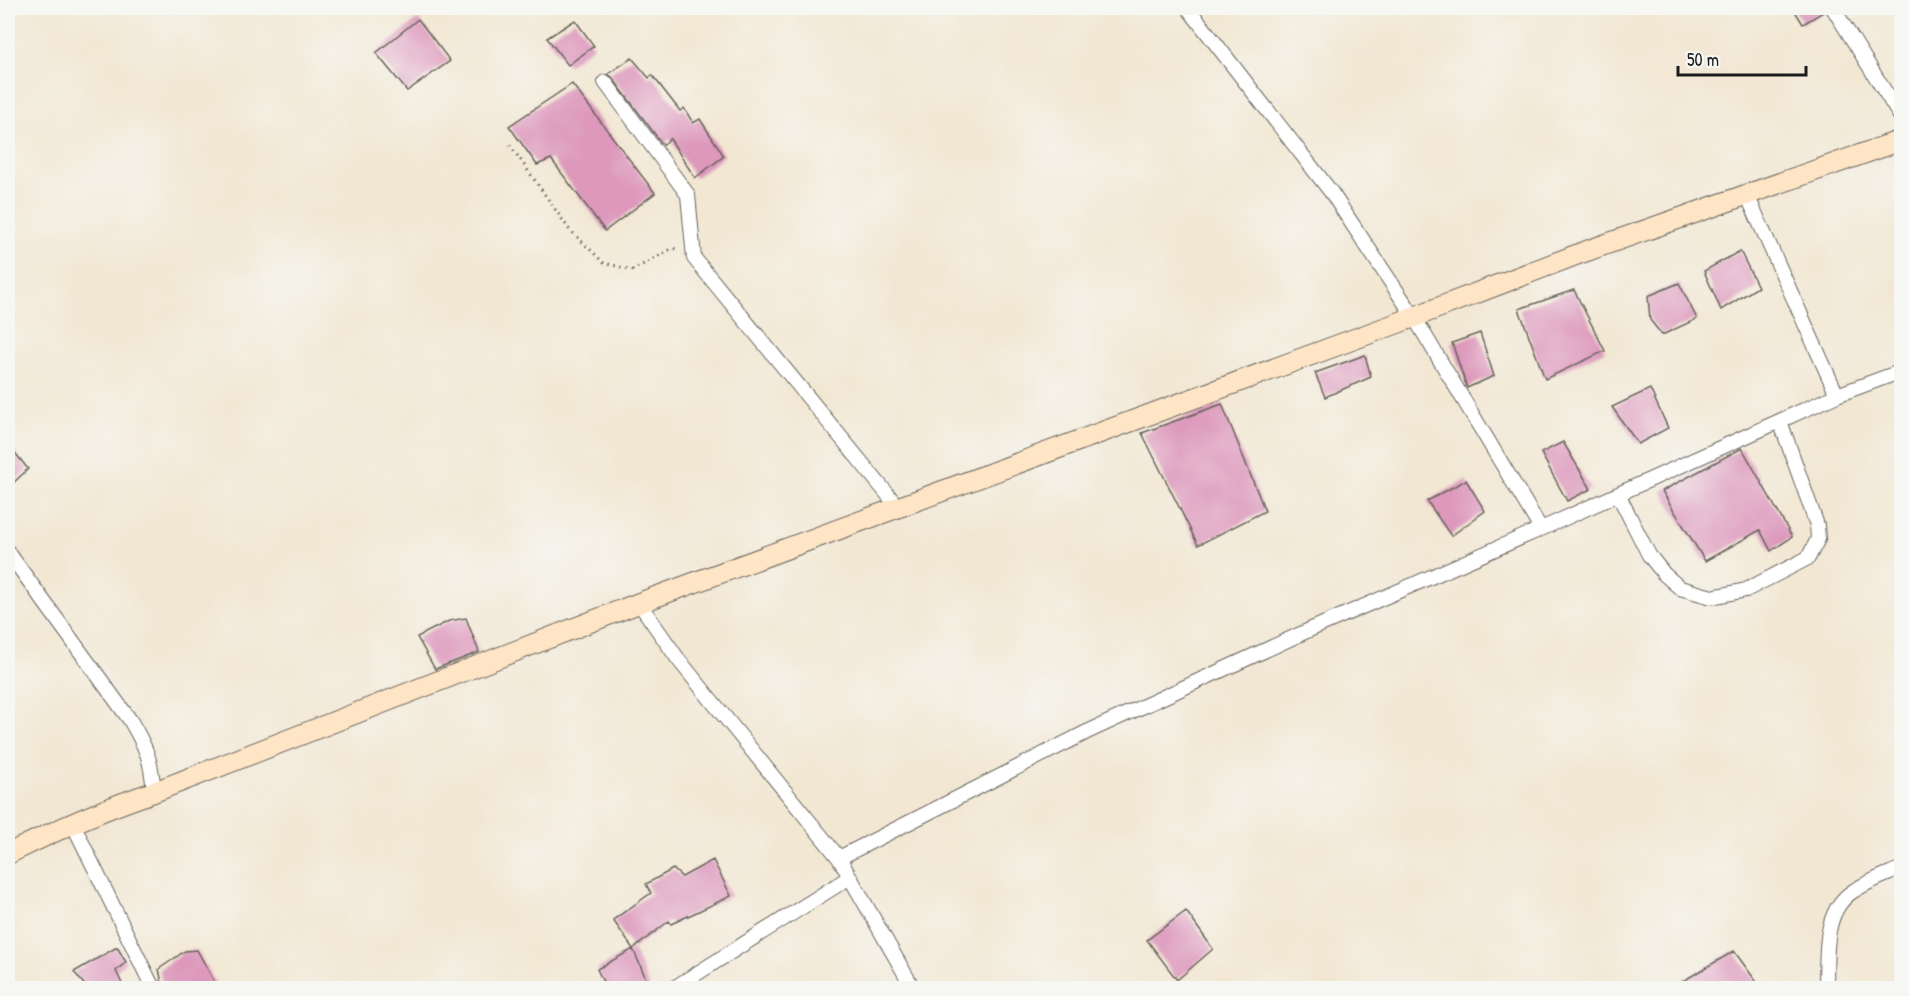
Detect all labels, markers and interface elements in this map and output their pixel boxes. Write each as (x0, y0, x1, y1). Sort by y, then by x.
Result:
scale bar (1678, 39, 1806, 77)
text: 50 m (1687, 47, 1719, 72)

